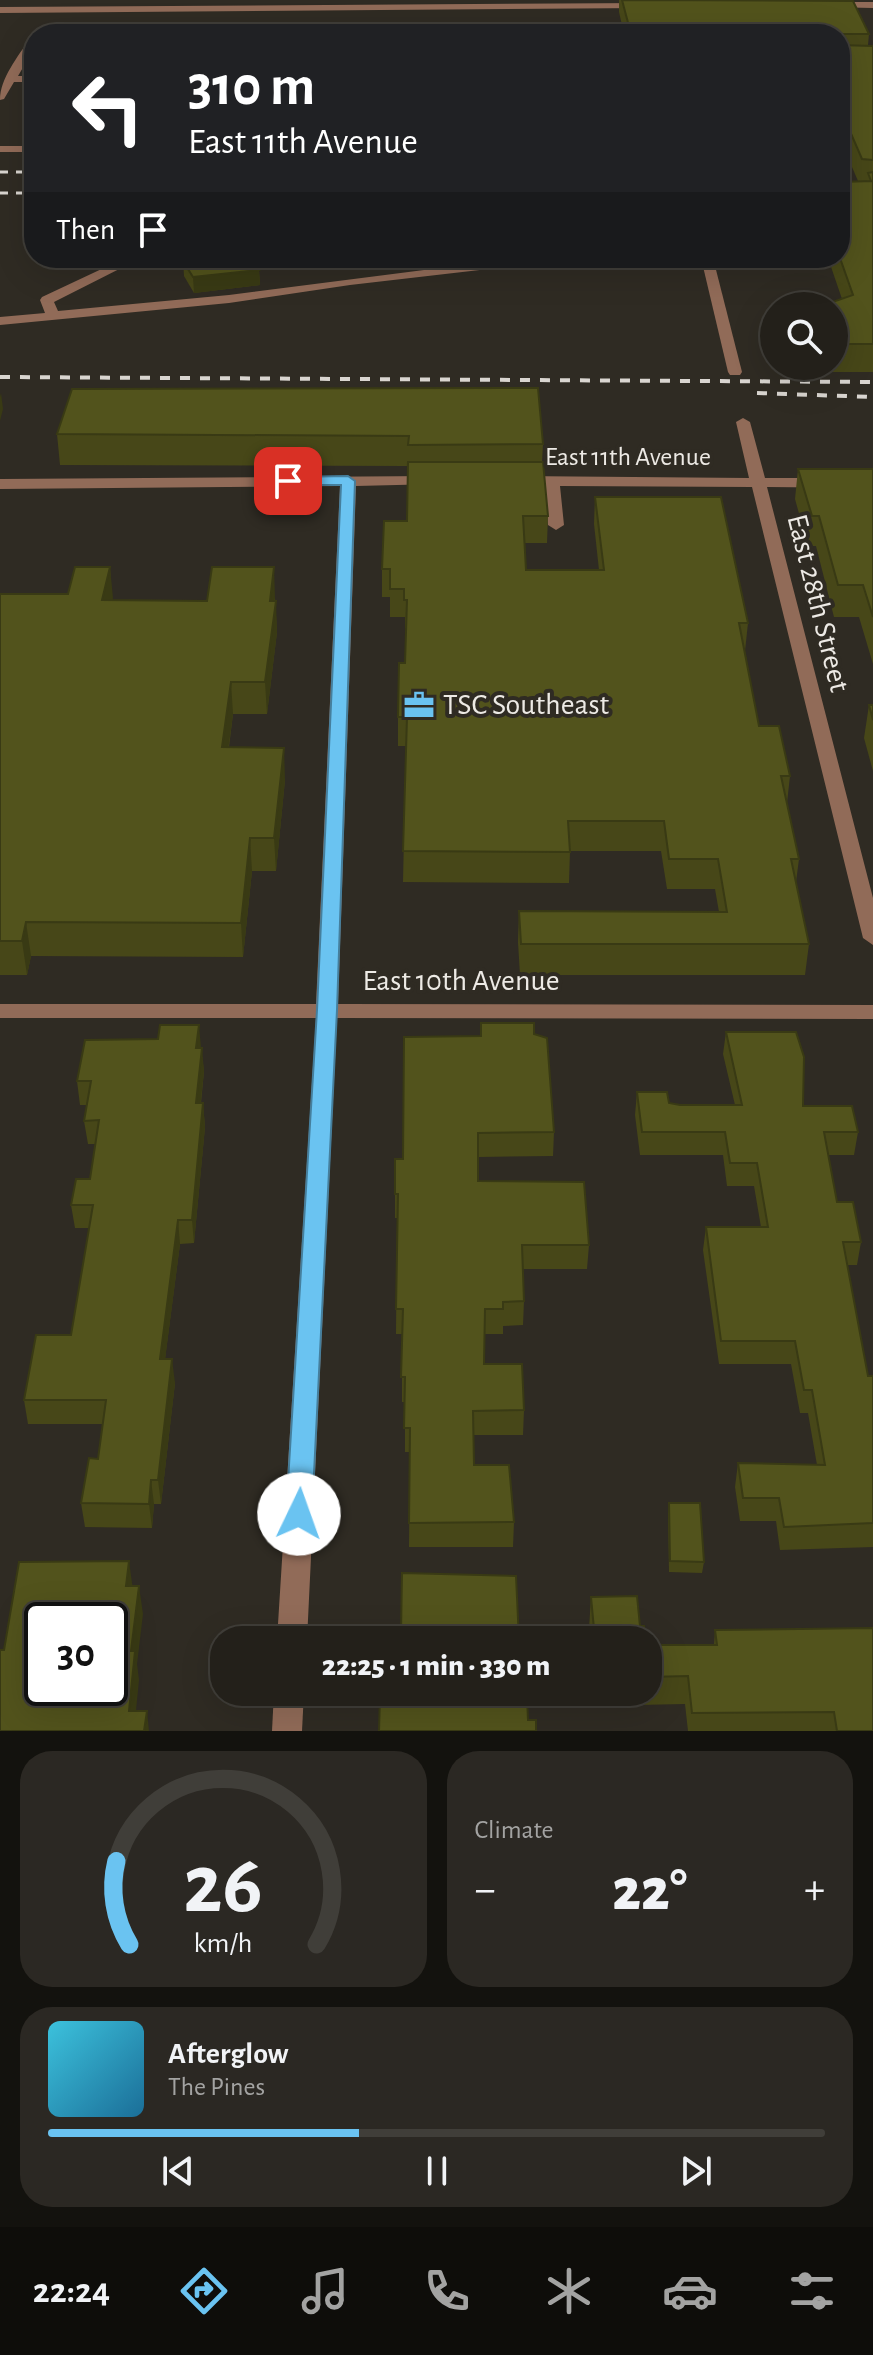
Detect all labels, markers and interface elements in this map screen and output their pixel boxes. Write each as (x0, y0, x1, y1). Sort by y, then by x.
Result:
icon: left (56, 56, 160, 160)
text: 310 m (188, 59, 315, 115)
text: East 11th Avenue (188, 124, 418, 160)
icon: arrive (131, 208, 175, 252)
text: Then (56, 215, 115, 245)
map controls (760, 292, 848, 380)
button: search (760, 292, 848, 380)
street label: East 11th Avenue (545, 444, 711, 470)
pin (254, 447, 322, 515)
icon: arrive (266, 459, 310, 503)
street label: East 28th Street (781, 511, 855, 695)
office icon: TSC Southeast (402, 688, 436, 722)
place label: TSC Southeast (443, 690, 609, 720)
street label: East 10th Avenue (362, 966, 560, 996)
position arrow (257, 1472, 341, 1556)
speed limit sign: 30 (24, 1602, 128, 1706)
text: 22:25 · 1 min · 330 m (322, 1651, 550, 1681)
text: Climate (475, 1817, 553, 1843)
text: 26 (184, 1844, 263, 1928)
text: 22° (612, 1861, 687, 1921)
text: − (475, 1868, 496, 1912)
text: + (804, 1868, 825, 1912)
text: km/h (194, 1929, 253, 1958)
text: Afterglow (168, 2039, 289, 2069)
text: The Pines (168, 2074, 265, 2100)
icon: previous (156, 2149, 200, 2193)
icon: pause (415, 2149, 459, 2193)
icon: next (674, 2149, 718, 2193)
icon: directions (176, 2263, 232, 2319)
icon: music (297, 2263, 353, 2319)
icon: phone (419, 2263, 475, 2319)
icon: climate (541, 2263, 597, 2319)
icon: car (662, 2263, 718, 2319)
icon: filters (784, 2263, 840, 2319)
text: 22:24 (33, 2273, 110, 2309)

